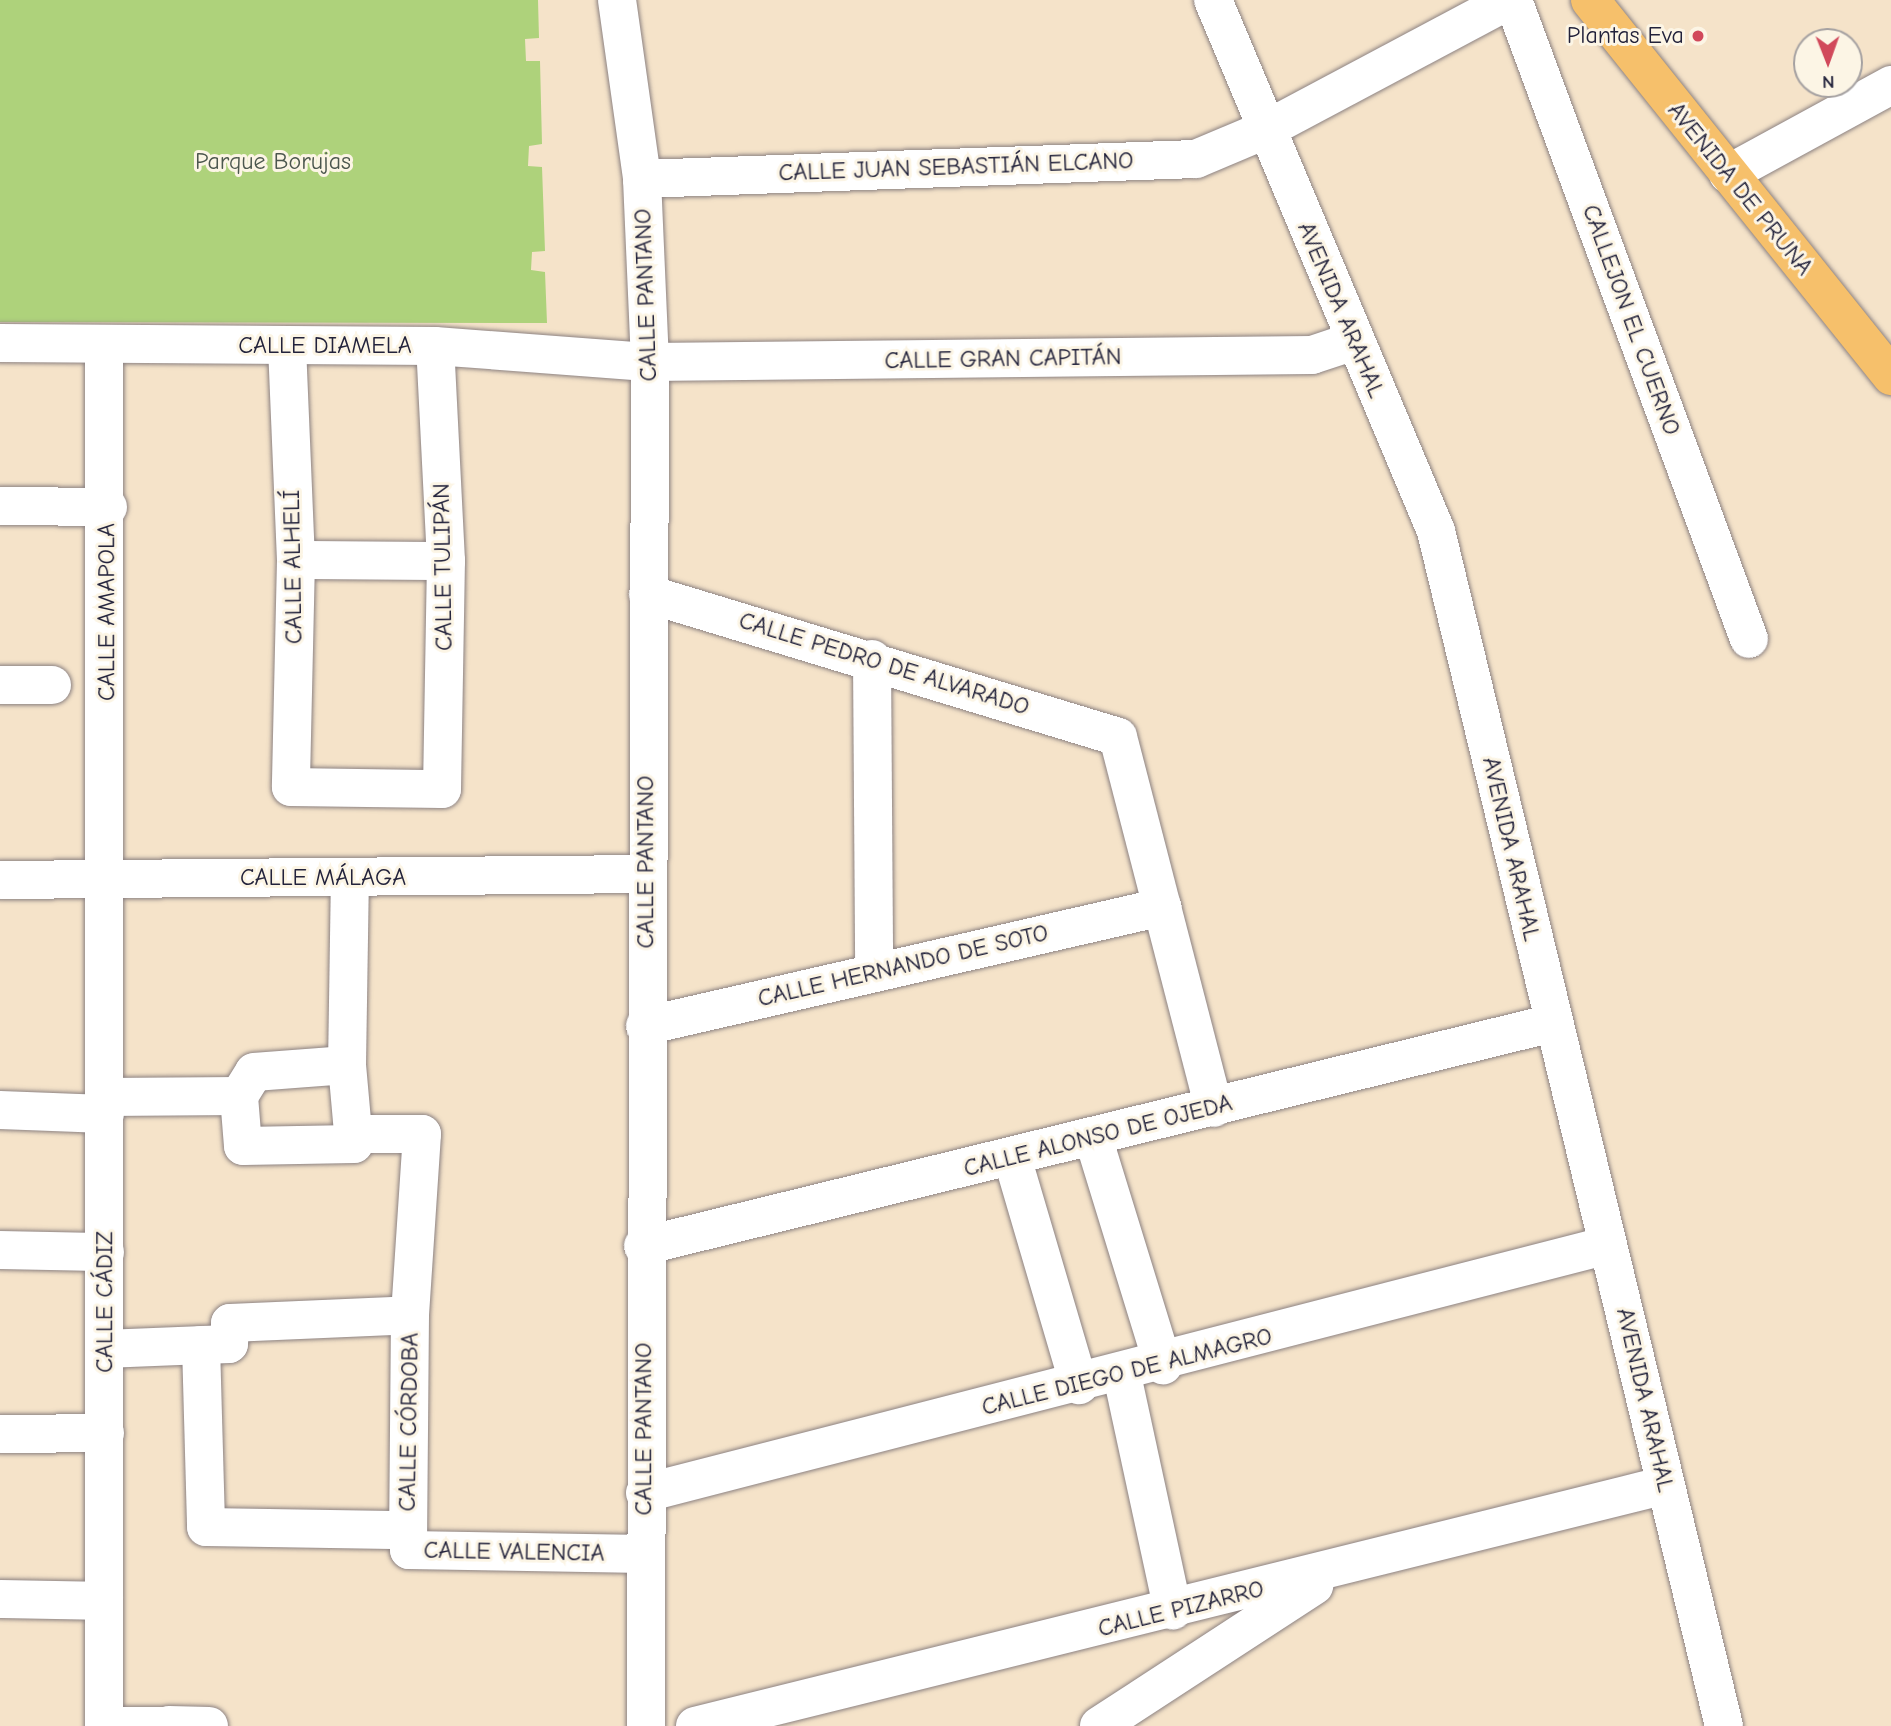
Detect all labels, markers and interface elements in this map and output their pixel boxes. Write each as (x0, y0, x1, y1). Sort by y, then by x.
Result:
place label: Plantas Eva (1567, 22, 1684, 50)
marker: Plantas Eva (1690, 28, 1706, 44)
north arrow (1793, 28, 1863, 98)
text: N (1822, 71, 1835, 93)
street label: AVENIDA DE PRUNA (1661, 97, 1819, 281)
street label: CALLE JUAN SEBASTIÁN ELCANO (778, 146, 1134, 188)
park label: Parque Borujas (195, 148, 351, 176)
street label: CALLEJON EL CUERNO (1576, 201, 1686, 439)
street label: CALLE PANTANO (629, 208, 663, 382)
street label: AVENIDA ARAHAL (1291, 218, 1391, 402)
street label: CALLE DIAMELA (238, 332, 412, 360)
street label: CALLE GRAN CAPITÁN (884, 343, 1122, 375)
street label: CALLE TULIPÁN (427, 483, 459, 651)
street label: CALLE ALHELÍ (277, 490, 309, 644)
street label: CALLE AMAPOLA (93, 523, 121, 701)
street label: CALLE PEDRO DE ALVARADO (735, 606, 1033, 722)
street label: AVENIDA ARAHAL (1476, 754, 1546, 944)
street label: CALLE PANTANO (632, 776, 660, 948)
street label: CALLE MÁLAGA (240, 864, 406, 892)
street label: CALLE HERNANDO DE SOTO (755, 919, 1051, 1013)
street label: CALLE ALONSO DE OJEDA (961, 1089, 1235, 1183)
street label: CALLE CÁDIZ (91, 1231, 119, 1373)
street label: AVENIDA ARAHAL (1610, 1305, 1680, 1495)
street label: CALLE DIEGO DE ALMAGRO (979, 1322, 1275, 1422)
street label: CALLE CÓRDOBA (393, 1332, 425, 1512)
street label: CALLE PANTANO (630, 1343, 658, 1515)
street label: CALLE VALENCIA (423, 1536, 605, 1568)
street label: CALLE PIZARRO (1095, 1574, 1267, 1644)

